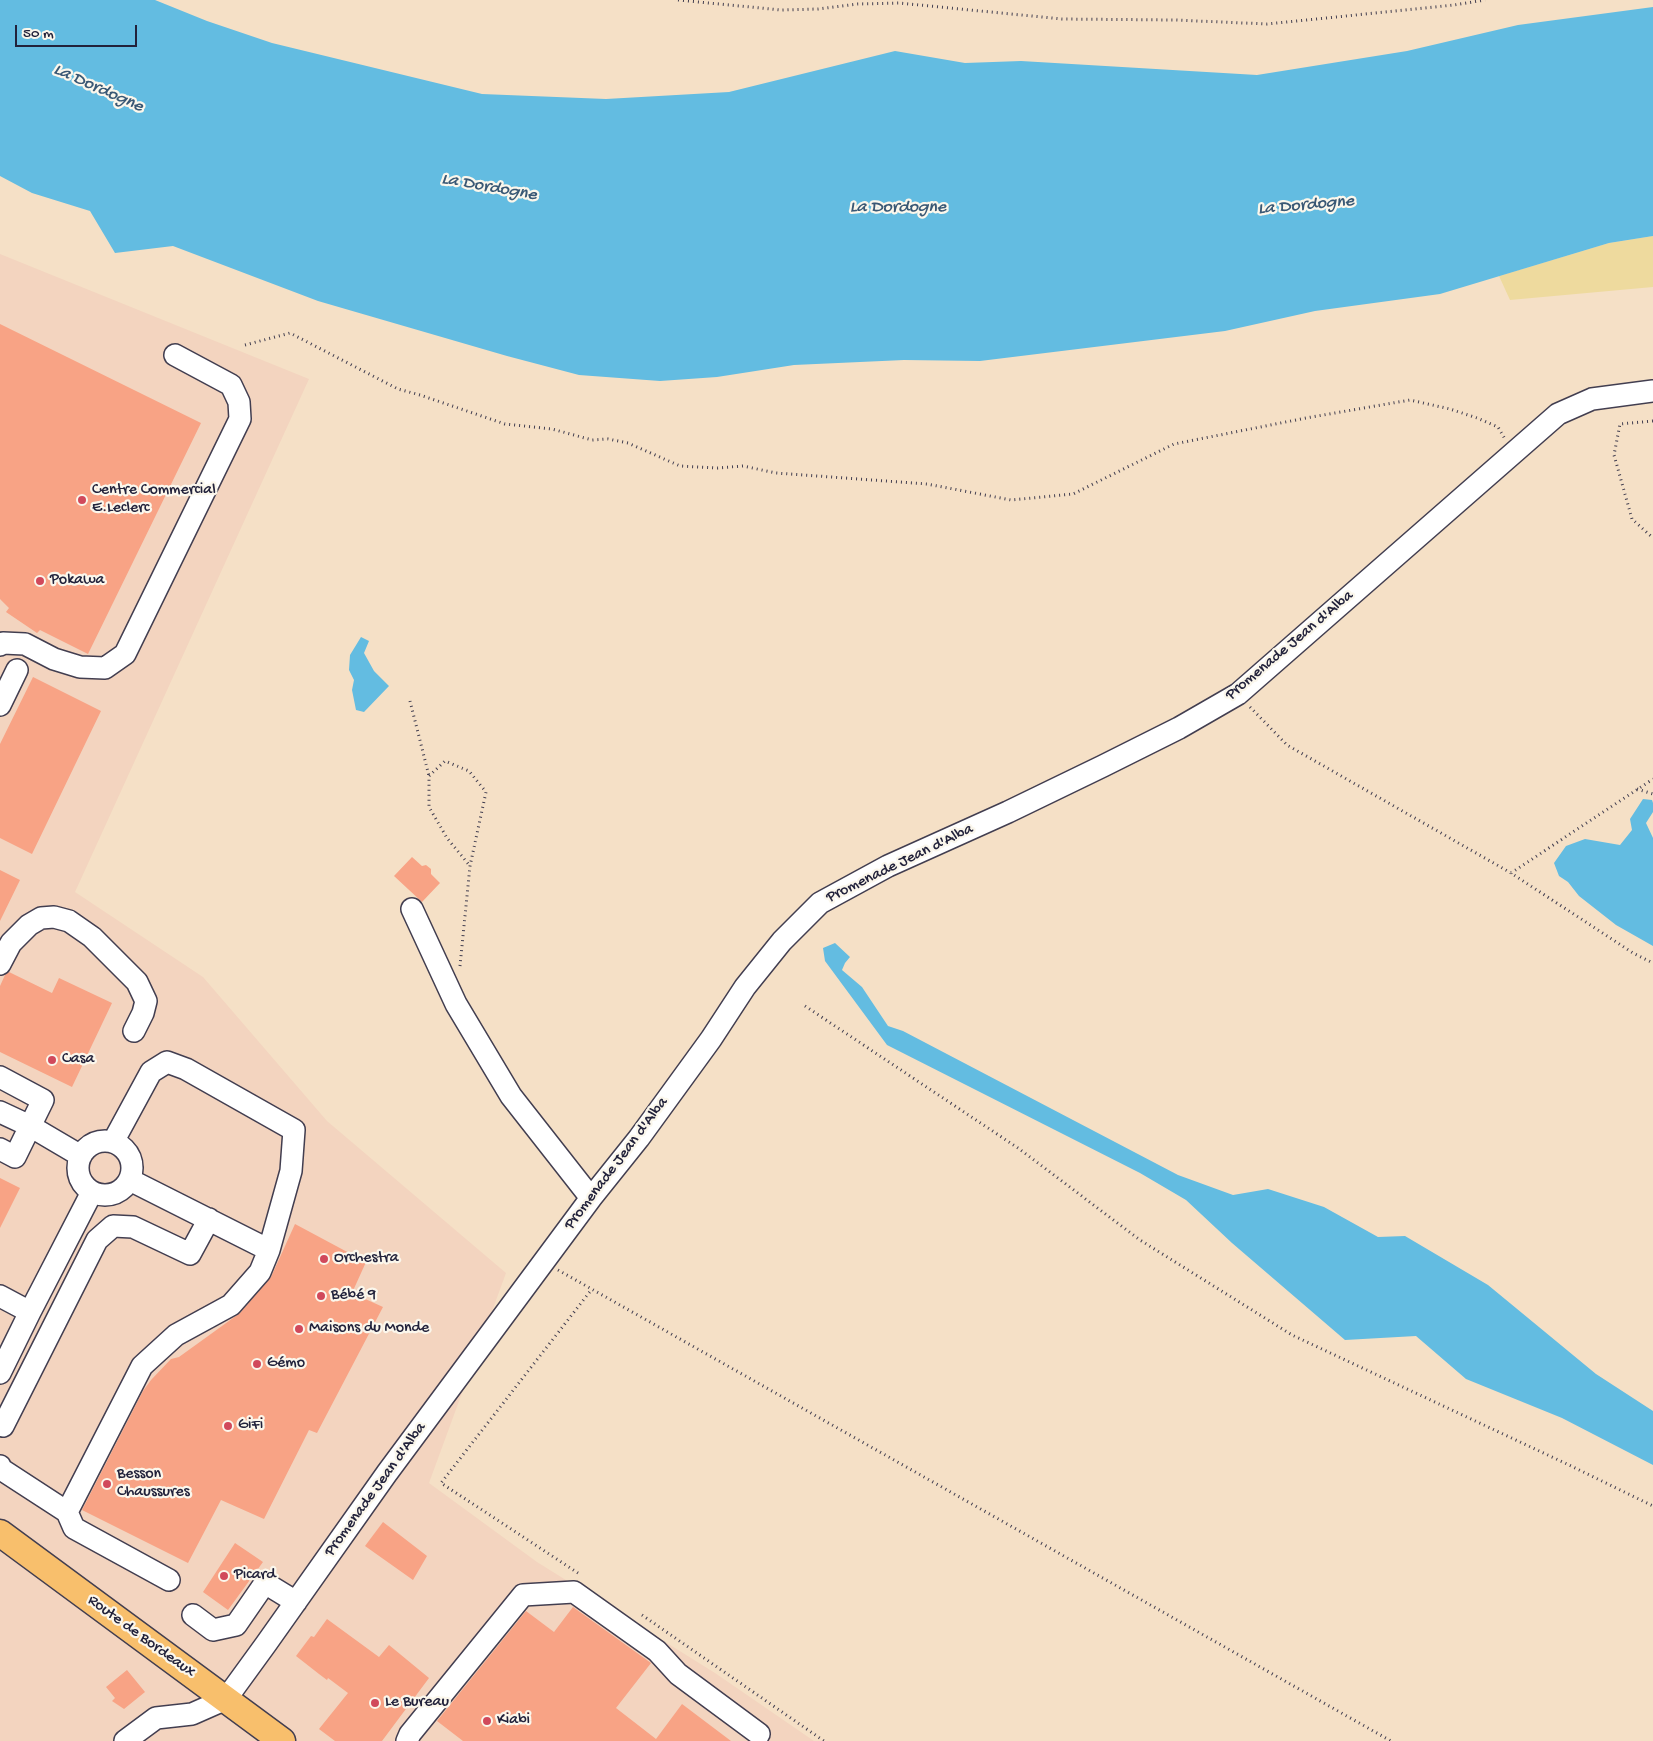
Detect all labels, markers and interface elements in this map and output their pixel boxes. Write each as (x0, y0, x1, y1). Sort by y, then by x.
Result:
scale bar (18, 15, 140, 47)
text: 50 m (23, 25, 54, 43)
water label: La Dordogne (50, 60, 146, 118)
water label: La Dordogne (440, 169, 538, 207)
water label: La Dordogne (1257, 191, 1355, 221)
water label: La Dordogne (850, 197, 946, 219)
place label: Centre Commercial E.Leclerc (92, 481, 216, 519)
marker: Centre Commercial E.Leclerc (76, 494, 88, 506)
place label: Pokawa (50, 571, 104, 591)
marker: Pokawa (34, 575, 46, 587)
street label: Promenade Jean d'Alba (1222, 587, 1358, 705)
street label: Promenade Jean d'Alba (823, 820, 977, 908)
place label: Casa (62, 1050, 94, 1070)
marker: Casa (46, 1054, 58, 1066)
street label: Promenade Jean d'Alba (561, 1094, 673, 1234)
place label: Orchestra (334, 1249, 399, 1269)
marker: Orchestra (318, 1253, 330, 1265)
place label: Bébé 9 (331, 1286, 376, 1306)
marker: Bébé 9 (315, 1290, 327, 1302)
place label: Maisons du Monde (309, 1319, 429, 1339)
marker: Maisons du Monde (293, 1323, 305, 1335)
place label: Gémo (267, 1354, 305, 1374)
marker: Gémo (251, 1358, 263, 1370)
place label: GiFi (238, 1416, 263, 1436)
street label: Promenade Jean d'Alba (321, 1419, 431, 1561)
marker: GiFi (222, 1420, 234, 1432)
place label: Besson Chaussures (117, 1465, 190, 1503)
marker: Besson Chaussures (101, 1478, 113, 1490)
place label: Picard (234, 1566, 276, 1586)
marker: Picard (218, 1570, 230, 1582)
street label: Route de Bordeaux (83, 1591, 199, 1683)
place label: Le Bureau (385, 1693, 449, 1713)
marker: Le Bureau (369, 1697, 381, 1709)
place label: Kiabi (497, 1711, 530, 1731)
marker: Kiabi (481, 1715, 493, 1727)

